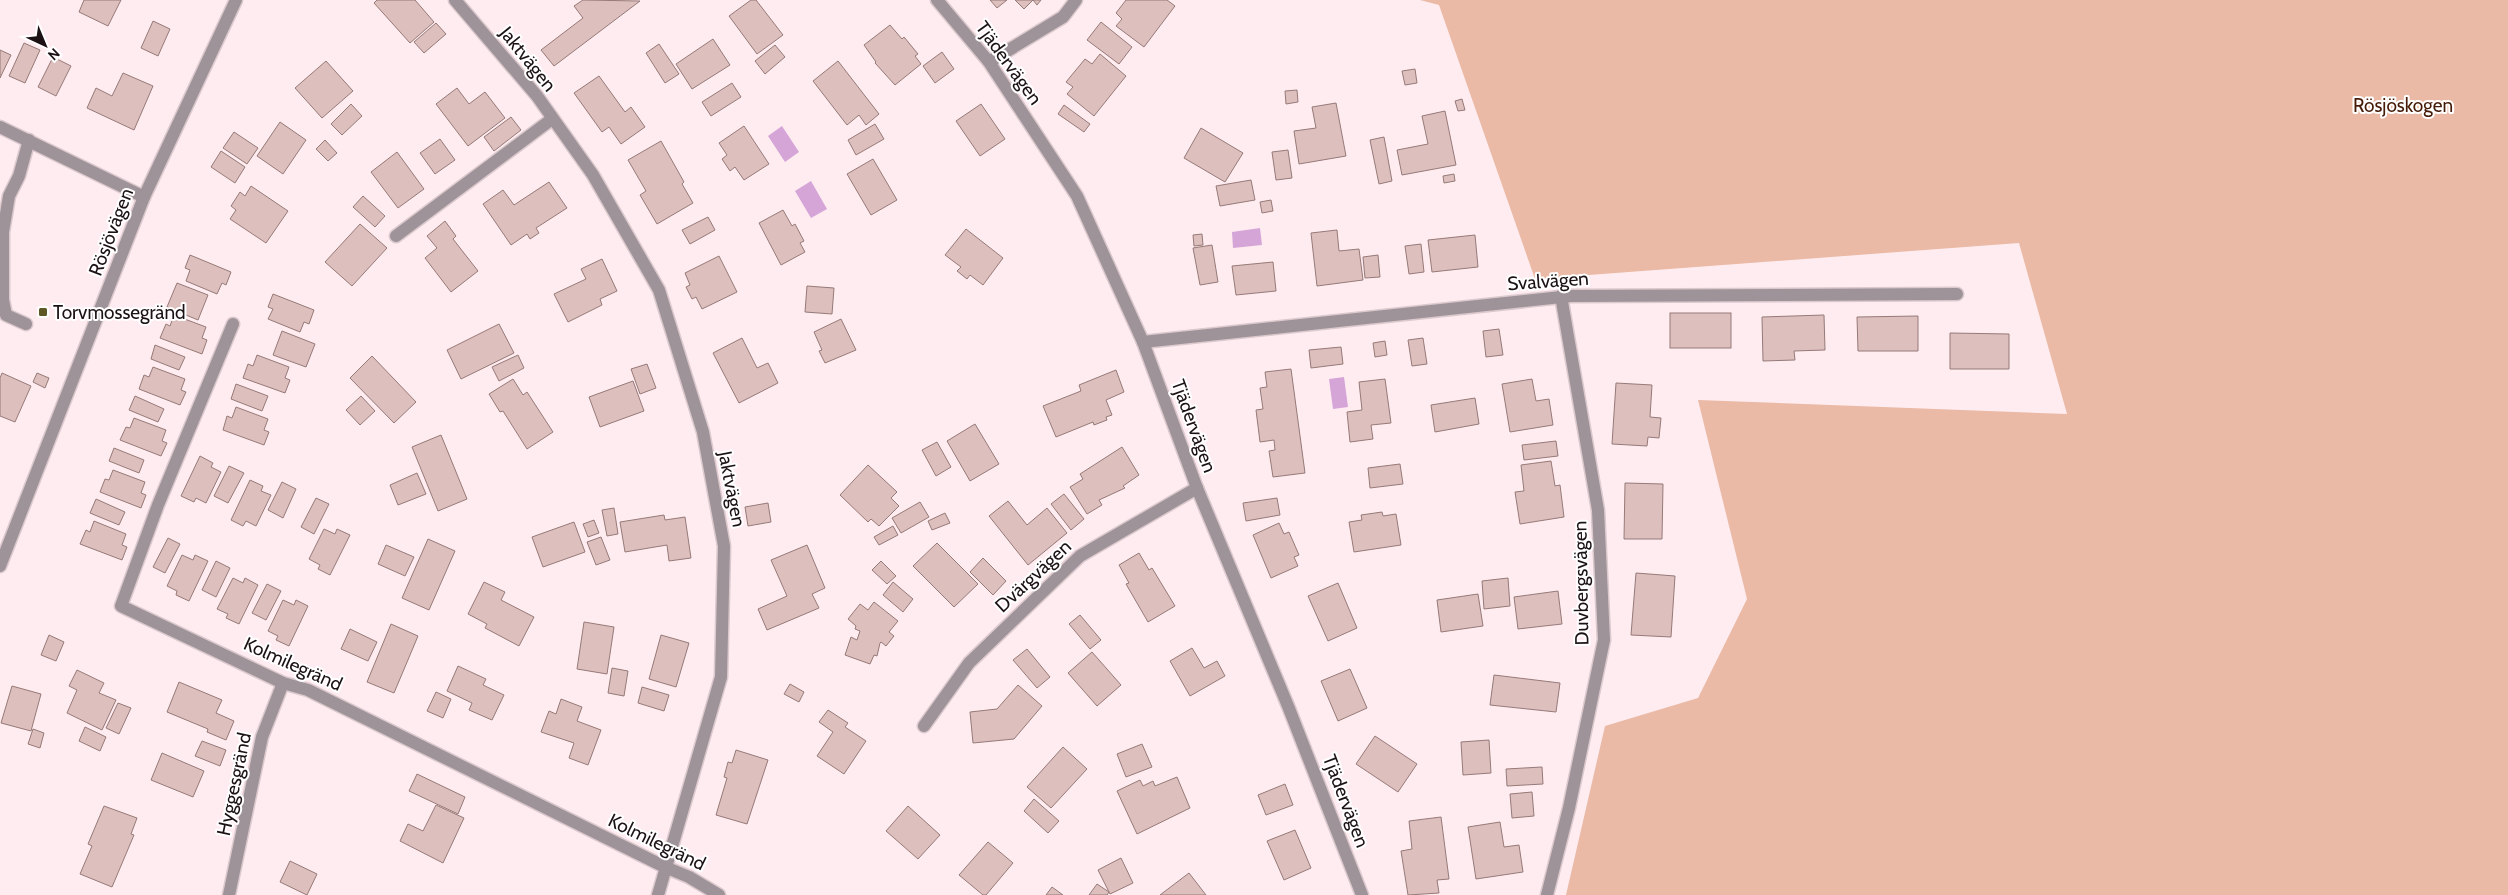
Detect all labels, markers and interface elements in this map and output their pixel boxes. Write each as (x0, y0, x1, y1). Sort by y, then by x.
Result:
street label: Tjädervägen (971, 17, 1047, 109)
north arrow (20, 20, 70, 70)
street label: Jaktvägen (494, 21, 561, 96)
text: N (44, 44, 64, 64)
park label: Rösjöskogen (2353, 94, 2453, 117)
street label: Rösjövägen (84, 185, 138, 279)
street label: Svalvägen (1506, 267, 1590, 295)
place label: Torvmossegränd (53, 301, 186, 324)
marker: Torvmossegränd (37, 306, 49, 318)
street label: Tjädervägen (1167, 376, 1221, 476)
street label: Jaktvägen (713, 448, 751, 529)
street label: Duvbergsvägen (1568, 520, 1594, 646)
street label: Dvärgvägen (990, 535, 1076, 617)
street label: Kolmilegränd (240, 632, 346, 696)
street label: Hyggesgränd (212, 730, 256, 838)
street label: Tjädervägen (1318, 751, 1374, 851)
street label: Kolmilegränd (605, 809, 709, 875)

